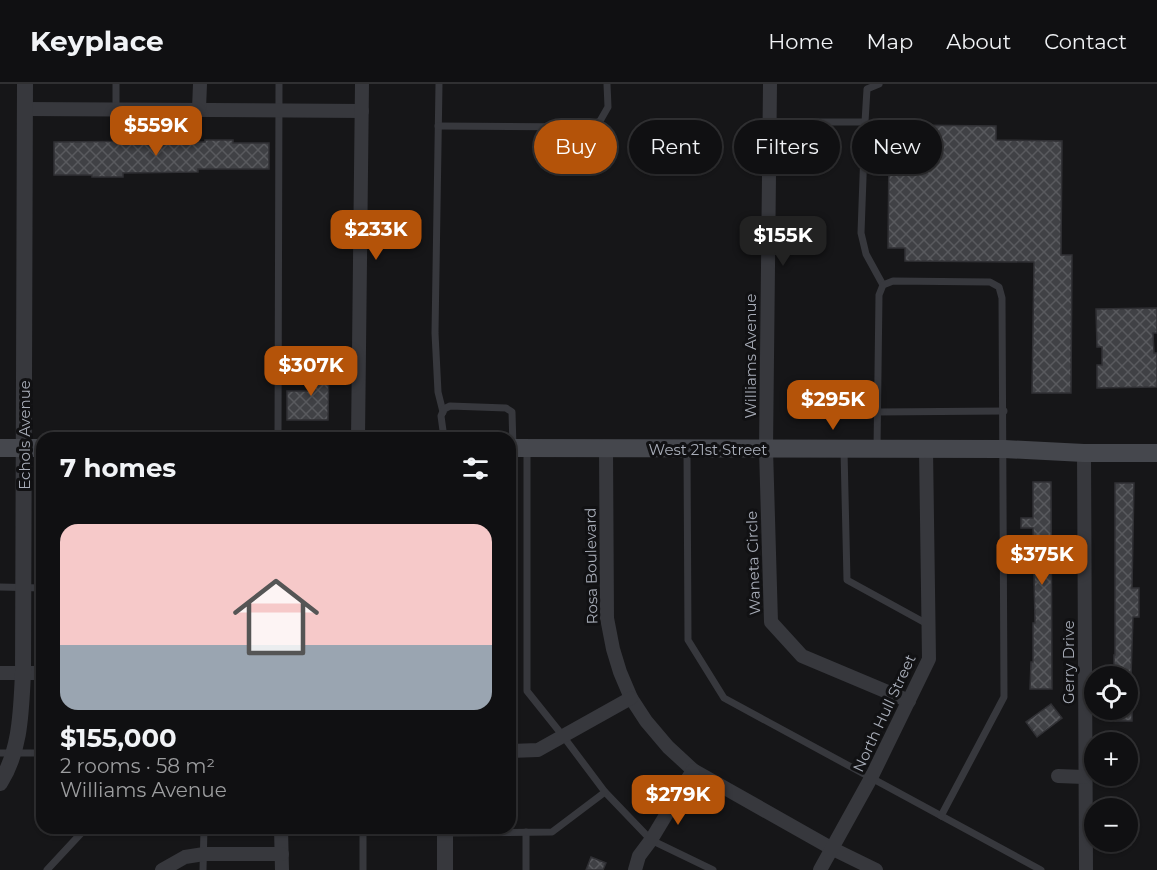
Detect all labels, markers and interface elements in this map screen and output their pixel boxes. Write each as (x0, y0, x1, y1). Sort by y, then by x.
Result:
text: Keyplace (30, 24, 164, 58)
text: Home (768, 29, 833, 54)
text: Map (866, 29, 913, 54)
text: About (946, 29, 1011, 54)
text: Contact (1044, 29, 1127, 54)
pin: $559K (114, 106, 198, 157)
text: $559K (124, 113, 188, 137)
chip: Buy (534, 120, 617, 174)
chip: Rent (629, 120, 722, 174)
chip: Filters (734, 120, 840, 174)
chip: New (852, 120, 942, 174)
pin: $233K (334, 210, 418, 261)
pin: $155K (741, 216, 825, 267)
text: $233K (345, 217, 407, 241)
text: $155K (754, 223, 812, 247)
street label: Williams Avenue (741, 293, 760, 419)
pin: $307K (269, 346, 353, 397)
text: $307K (278, 353, 344, 377)
street label: Echols Avenue (15, 380, 34, 490)
pin: $295K (791, 380, 875, 431)
text: $295K (801, 387, 865, 411)
street label: West 21st Street (649, 440, 767, 459)
text: 7 homes (60, 452, 176, 484)
icon: filters (459, 452, 492, 485)
street label: Rosa Boulevard (580, 507, 602, 625)
street label: Waneta Circle (742, 511, 764, 615)
pin: $375K (1000, 535, 1084, 586)
text: $375K (1010, 542, 1074, 566)
icon: home (222, 563, 330, 671)
street label: Gerry Drive (1059, 620, 1078, 704)
street label: North Hull Street (848, 651, 920, 775)
map controls (1084, 666, 1138, 852)
button: locate (1084, 666, 1138, 720)
text: $155,000 (60, 722, 177, 754)
button: + (1084, 732, 1138, 786)
text: 2 rooms · 58 m² (60, 754, 215, 778)
pin: $279K (636, 775, 720, 826)
text: Williams Avenue (60, 778, 227, 802)
text: $279K (646, 782, 710, 806)
button: − (1084, 798, 1138, 852)

